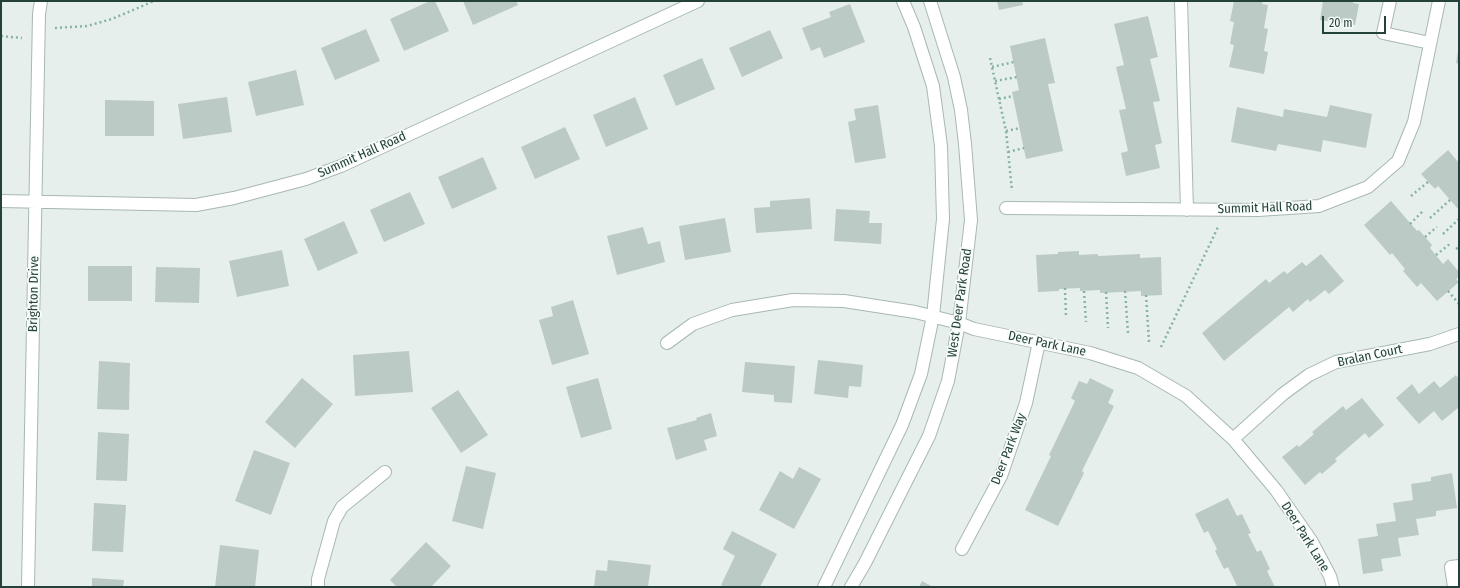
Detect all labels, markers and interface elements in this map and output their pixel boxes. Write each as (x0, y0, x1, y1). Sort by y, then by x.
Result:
scale bar (1324, 8, 1388, 34)
text: 20 m (1329, 16, 1353, 30)
street label: Summit Hall Road (316, 129, 408, 181)
street label: Summit Hall Road (1217, 199, 1313, 217)
street label: West Deer Park Road (945, 247, 975, 359)
street label: Brighton Drive (26, 256, 42, 332)
street label: Deer Park Lane (1007, 328, 1087, 360)
street label: Bralan Court (1336, 342, 1404, 370)
street label: Deer Park Way (988, 411, 1030, 487)
street label: Deer Park Lane (1277, 499, 1333, 575)

